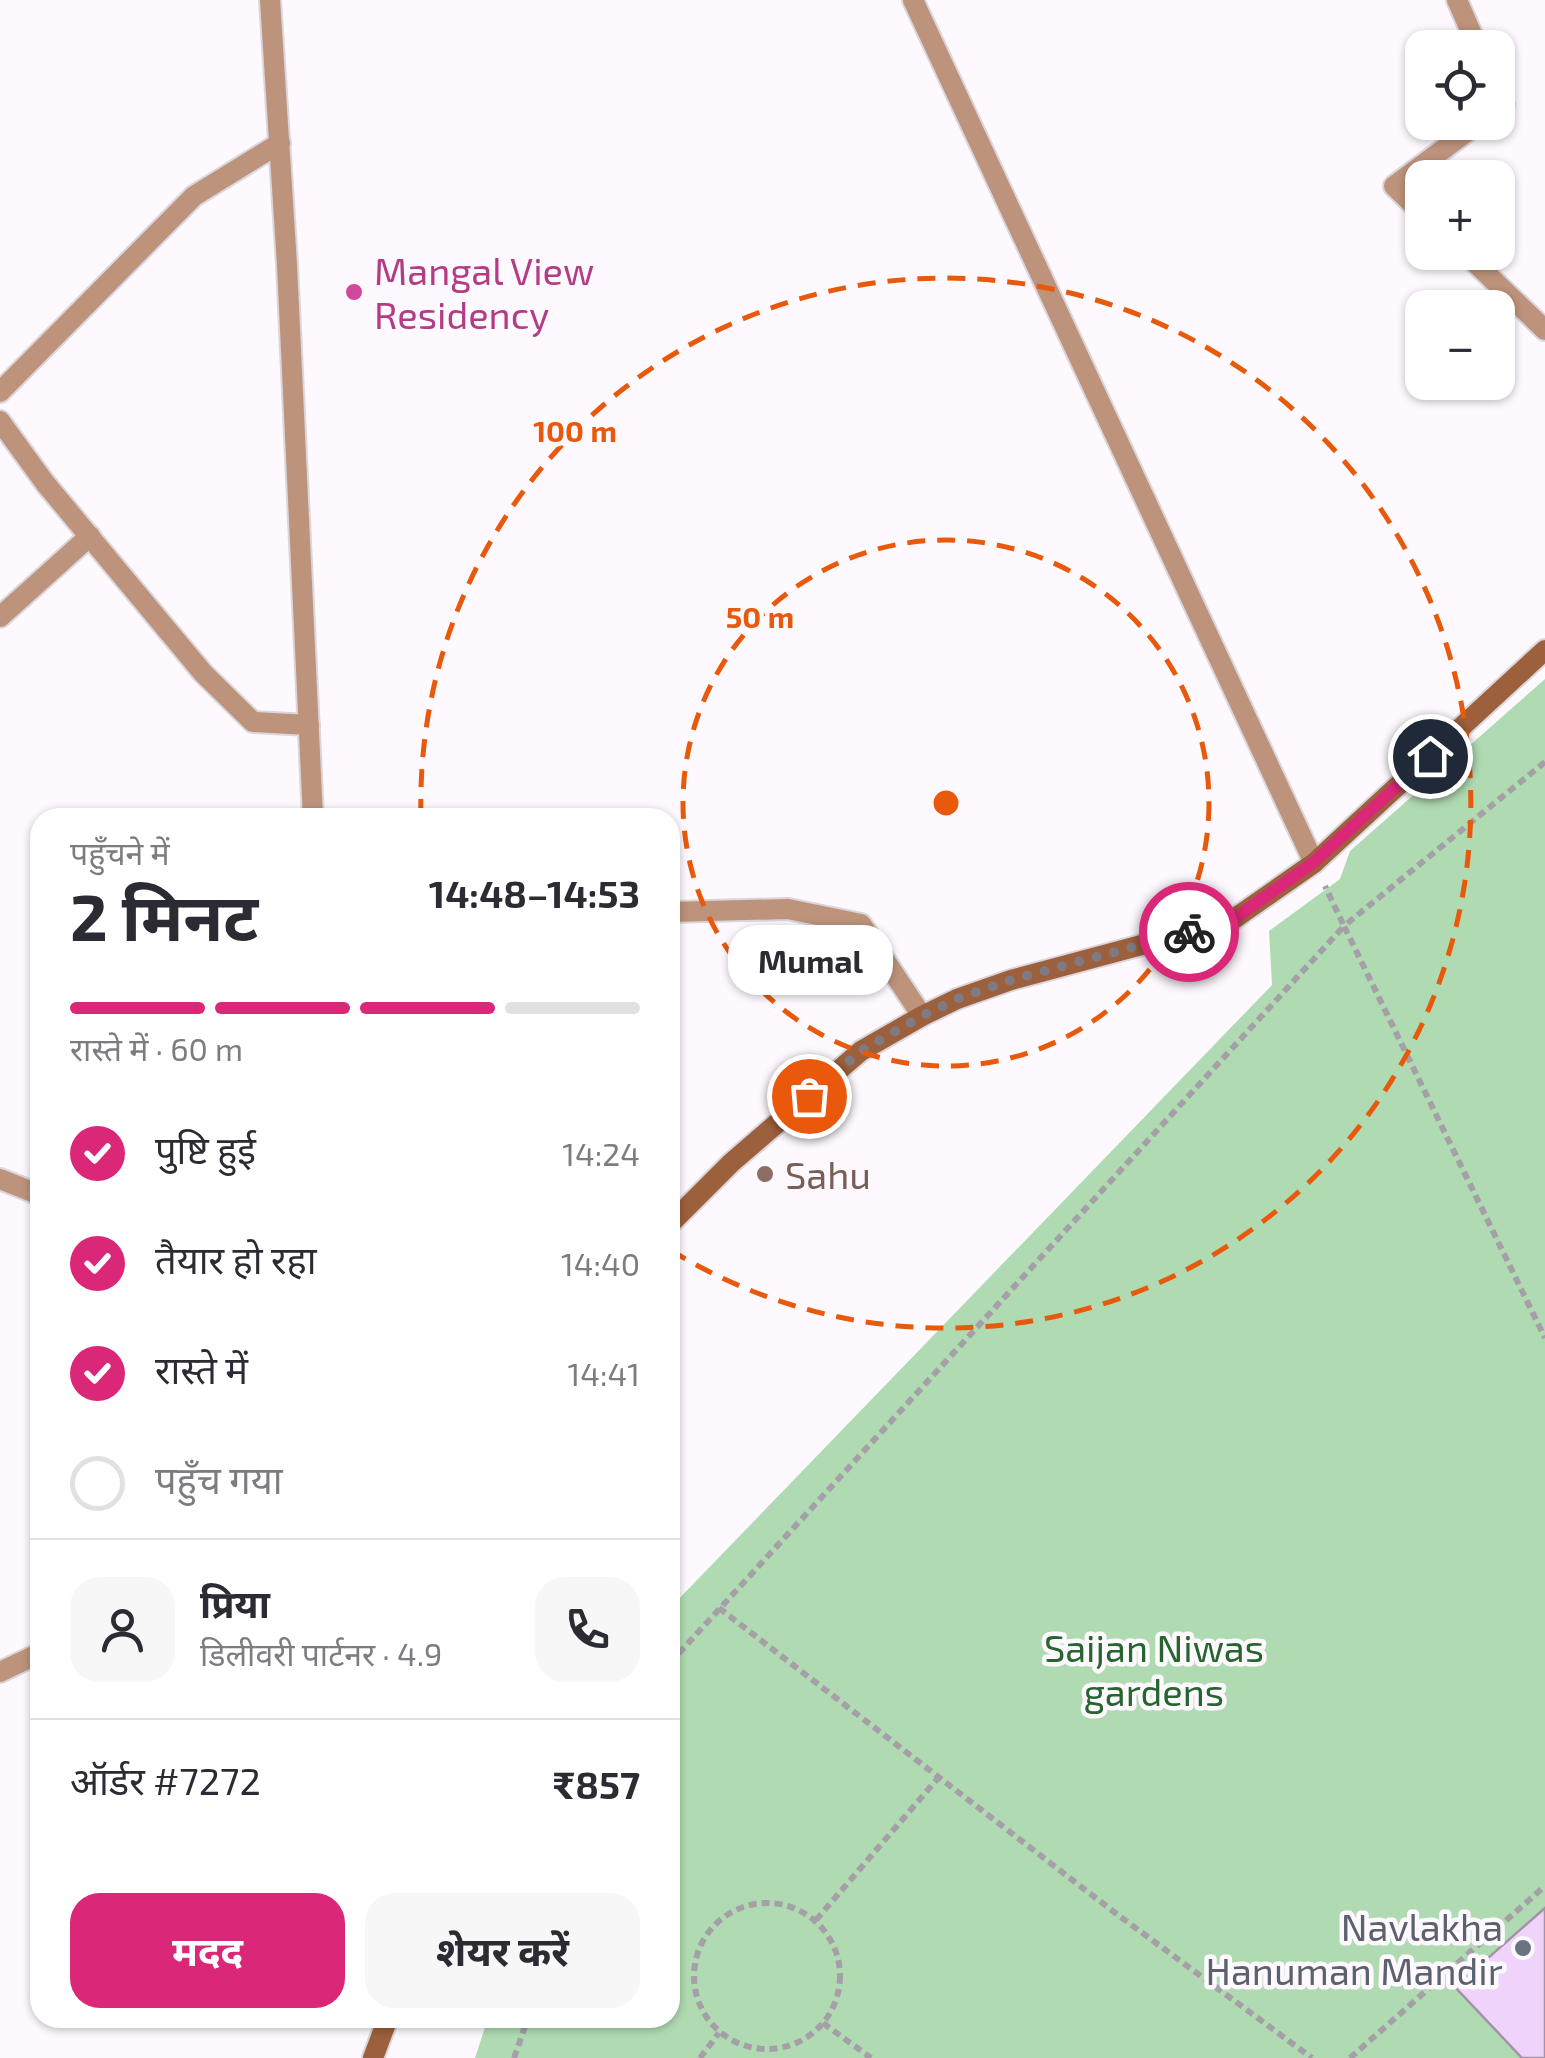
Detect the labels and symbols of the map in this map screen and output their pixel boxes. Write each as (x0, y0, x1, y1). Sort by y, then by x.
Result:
place label: Mangal View Residency (374, 247, 594, 337)
marker: Mangal View Residency (343, 281, 365, 303)
text: 100 m (533, 412, 617, 448)
text: 50 m (726, 598, 794, 634)
pin (1388, 714, 1473, 799)
centre of rings (928, 785, 964, 821)
courier (1139, 882, 1239, 982)
callout: Mumal (726, 926, 892, 996)
pin (767, 1054, 852, 1139)
place label: Sahu (785, 1151, 871, 1197)
marker: Sahu (754, 1163, 776, 1185)
park label: Saijan Niwas gardens (1044, 1624, 1264, 1714)
place label: Navlakha Hanuman Mandir (1206, 1903, 1503, 1993)
marker: Navlakha Hanuman Mandir (1512, 1937, 1534, 1959)

